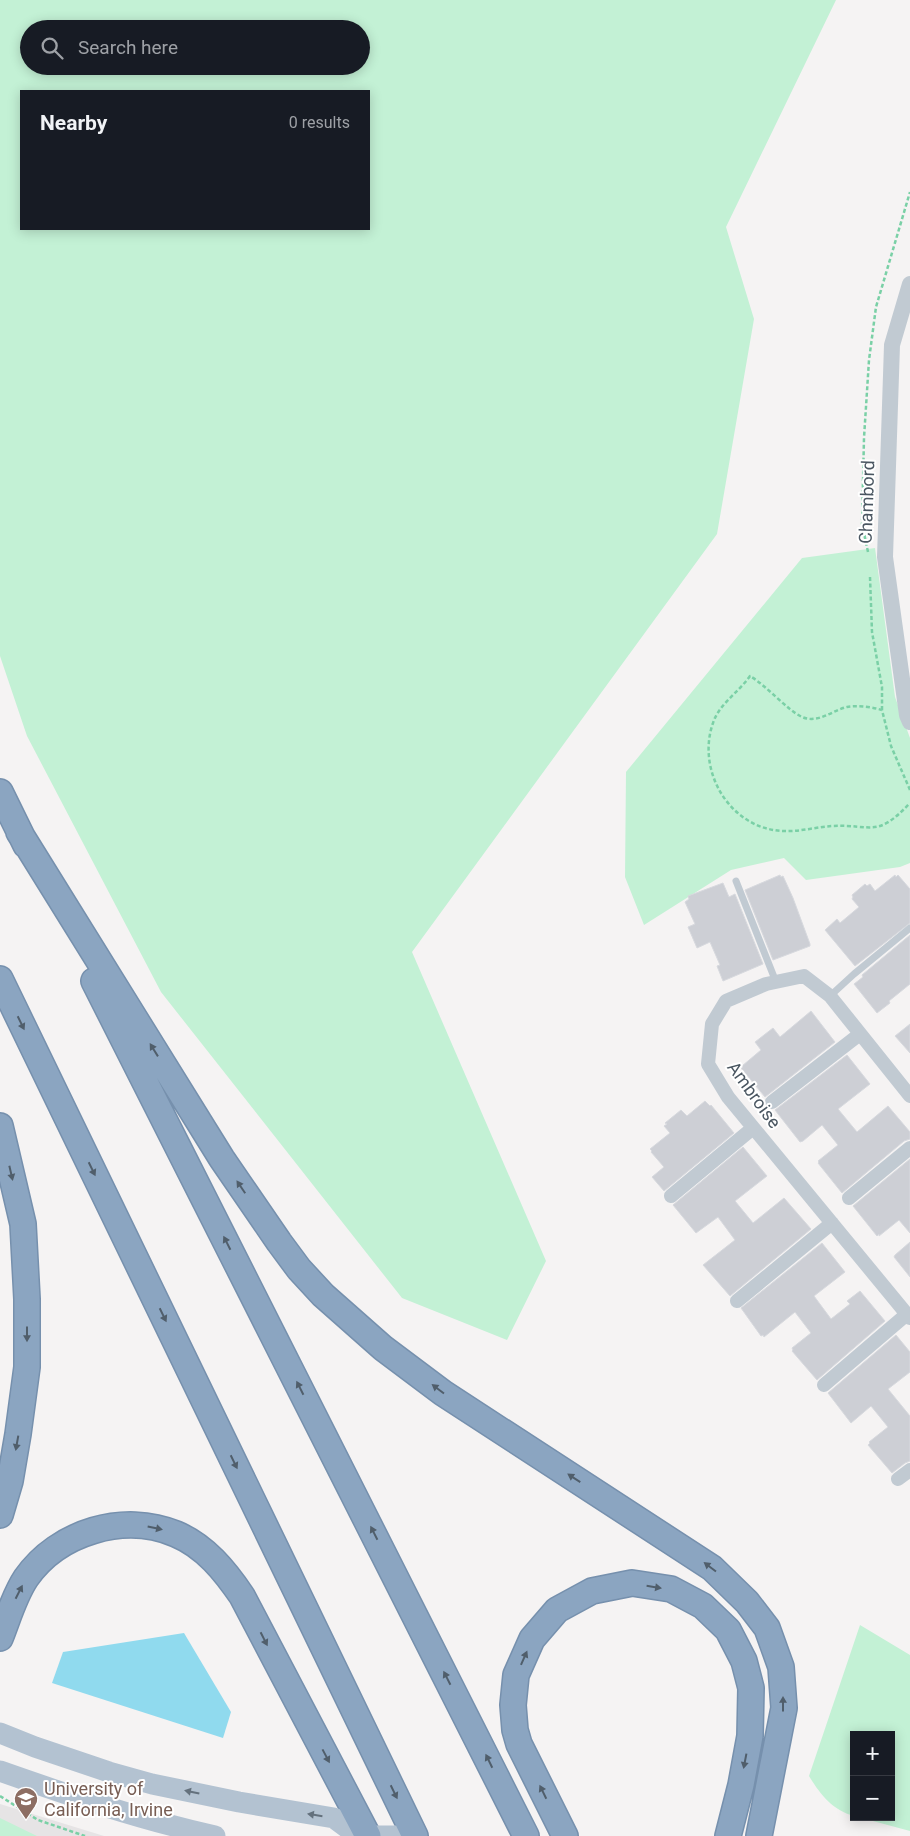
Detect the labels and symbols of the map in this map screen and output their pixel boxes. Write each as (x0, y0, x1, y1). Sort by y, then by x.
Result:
street label: Chambord (855, 460, 878, 544)
one-way arrow (17, 1016, 25, 1030)
one-way arrow (150, 1044, 159, 1057)
street label: Ambroise (723, 1057, 786, 1132)
one-way arrow (88, 1162, 96, 1176)
one-way arrow (8, 1166, 16, 1182)
one-way arrow (236, 1181, 246, 1194)
one-way arrow (223, 1236, 231, 1250)
one-way arrow (159, 1308, 167, 1322)
one-way arrow (23, 1326, 31, 1342)
one-way arrow (296, 1381, 304, 1395)
one-way arrow (432, 1384, 445, 1395)
one-way arrow (12, 1436, 20, 1452)
one-way arrow (230, 1454, 238, 1469)
one-way arrow (567, 1473, 581, 1483)
one-way arrow (147, 1525, 163, 1533)
one-way arrow (370, 1526, 378, 1540)
one-way arrow (703, 1562, 717, 1572)
one-way arrow (647, 1583, 663, 1591)
one-way arrow (15, 1585, 23, 1600)
one-way arrow (260, 1632, 268, 1647)
one-way arrow (520, 1651, 528, 1665)
one-way arrow (443, 1671, 451, 1685)
one-way arrow (779, 1696, 787, 1712)
one-way arrow (322, 1749, 330, 1764)
one-way arrow (741, 1753, 749, 1769)
one-way arrow (485, 1754, 493, 1768)
place label: University of California, Irvine (44, 1778, 173, 1820)
one-way arrow (390, 1785, 398, 1799)
one-way arrow (539, 1785, 547, 1800)
school or university icon: University of California, Irvine (13, 1786, 39, 1820)
one-way arrow (184, 1788, 199, 1796)
one-way arrow (307, 1810, 323, 1818)

